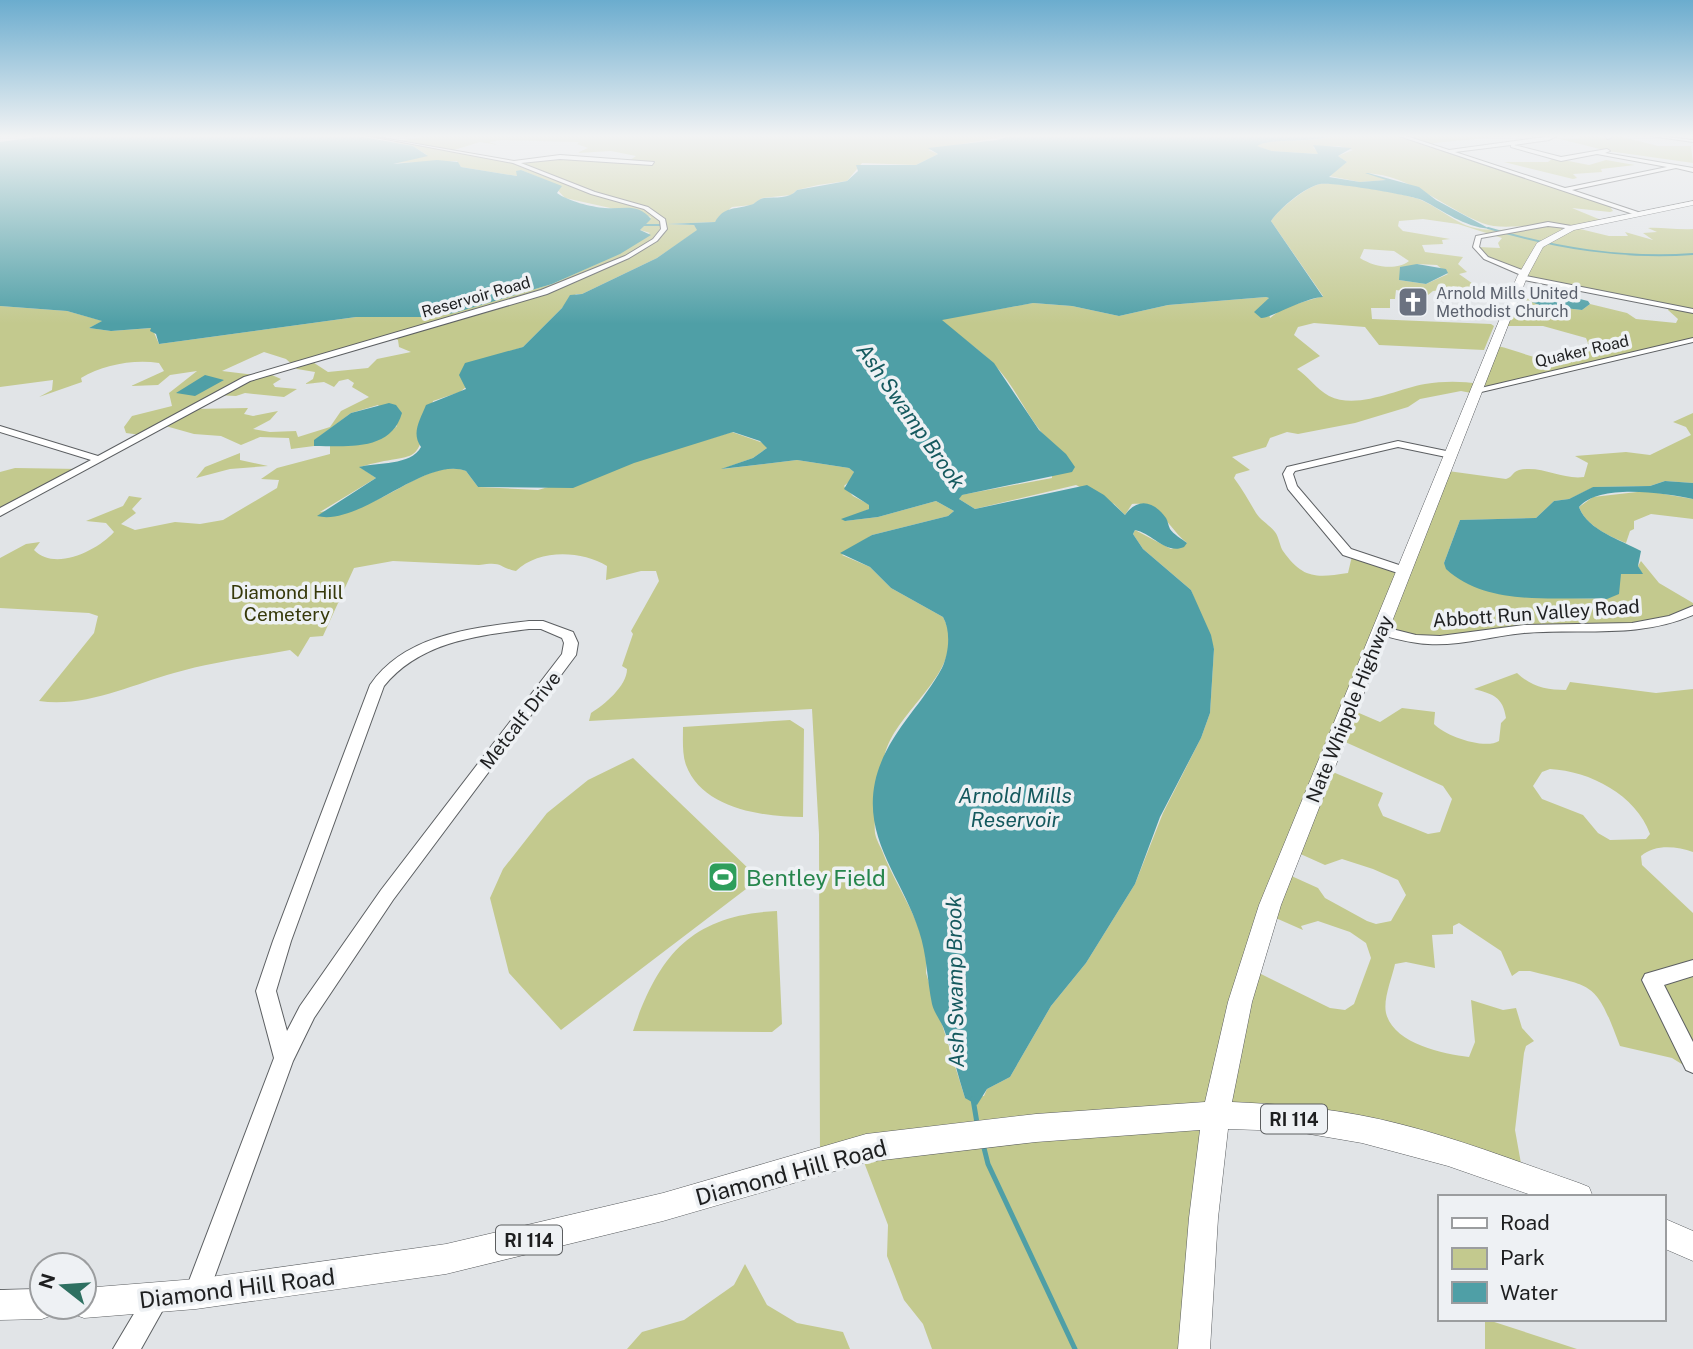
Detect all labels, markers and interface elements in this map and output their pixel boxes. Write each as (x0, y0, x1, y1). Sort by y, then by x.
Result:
street label: Reservoir Road (419, 272, 533, 322)
place label: Arnold Mills United Methodist Church (1436, 284, 1578, 321)
church icon: Arnold Mills United Methodist Church (1396, 285, 1430, 319)
street label: Quaker Road (1533, 331, 1631, 371)
water label: Ash Swamp Brook (852, 339, 971, 494)
park label: Diamond Hill Cemetery (230, 581, 344, 625)
street label: Abbott Run Valley Road (1432, 595, 1640, 631)
street label: Nate Whipple Highway (1301, 612, 1397, 806)
street label: Metcalf Drive (475, 667, 565, 773)
water label: Arnold Mills Reservoir (958, 783, 1072, 832)
sports icon: Bentley Field (706, 860, 740, 894)
place label: Bentley Field (746, 864, 886, 891)
water label: Ash Swamp Brook (941, 895, 969, 1068)
road number: RI 114 (1261, 1104, 1327, 1134)
street label: Diamond Hill Road (692, 1133, 890, 1211)
legend (1438, 1195, 1665, 1321)
text: Road (1500, 1210, 1550, 1235)
road number: RI 114 (496, 1226, 562, 1254)
text: Park (1500, 1245, 1545, 1270)
north arrow (28, 1251, 98, 1321)
street label: Diamond Hill Road (138, 1263, 336, 1313)
text: N (34, 1271, 59, 1291)
text: Water (1500, 1280, 1558, 1305)

